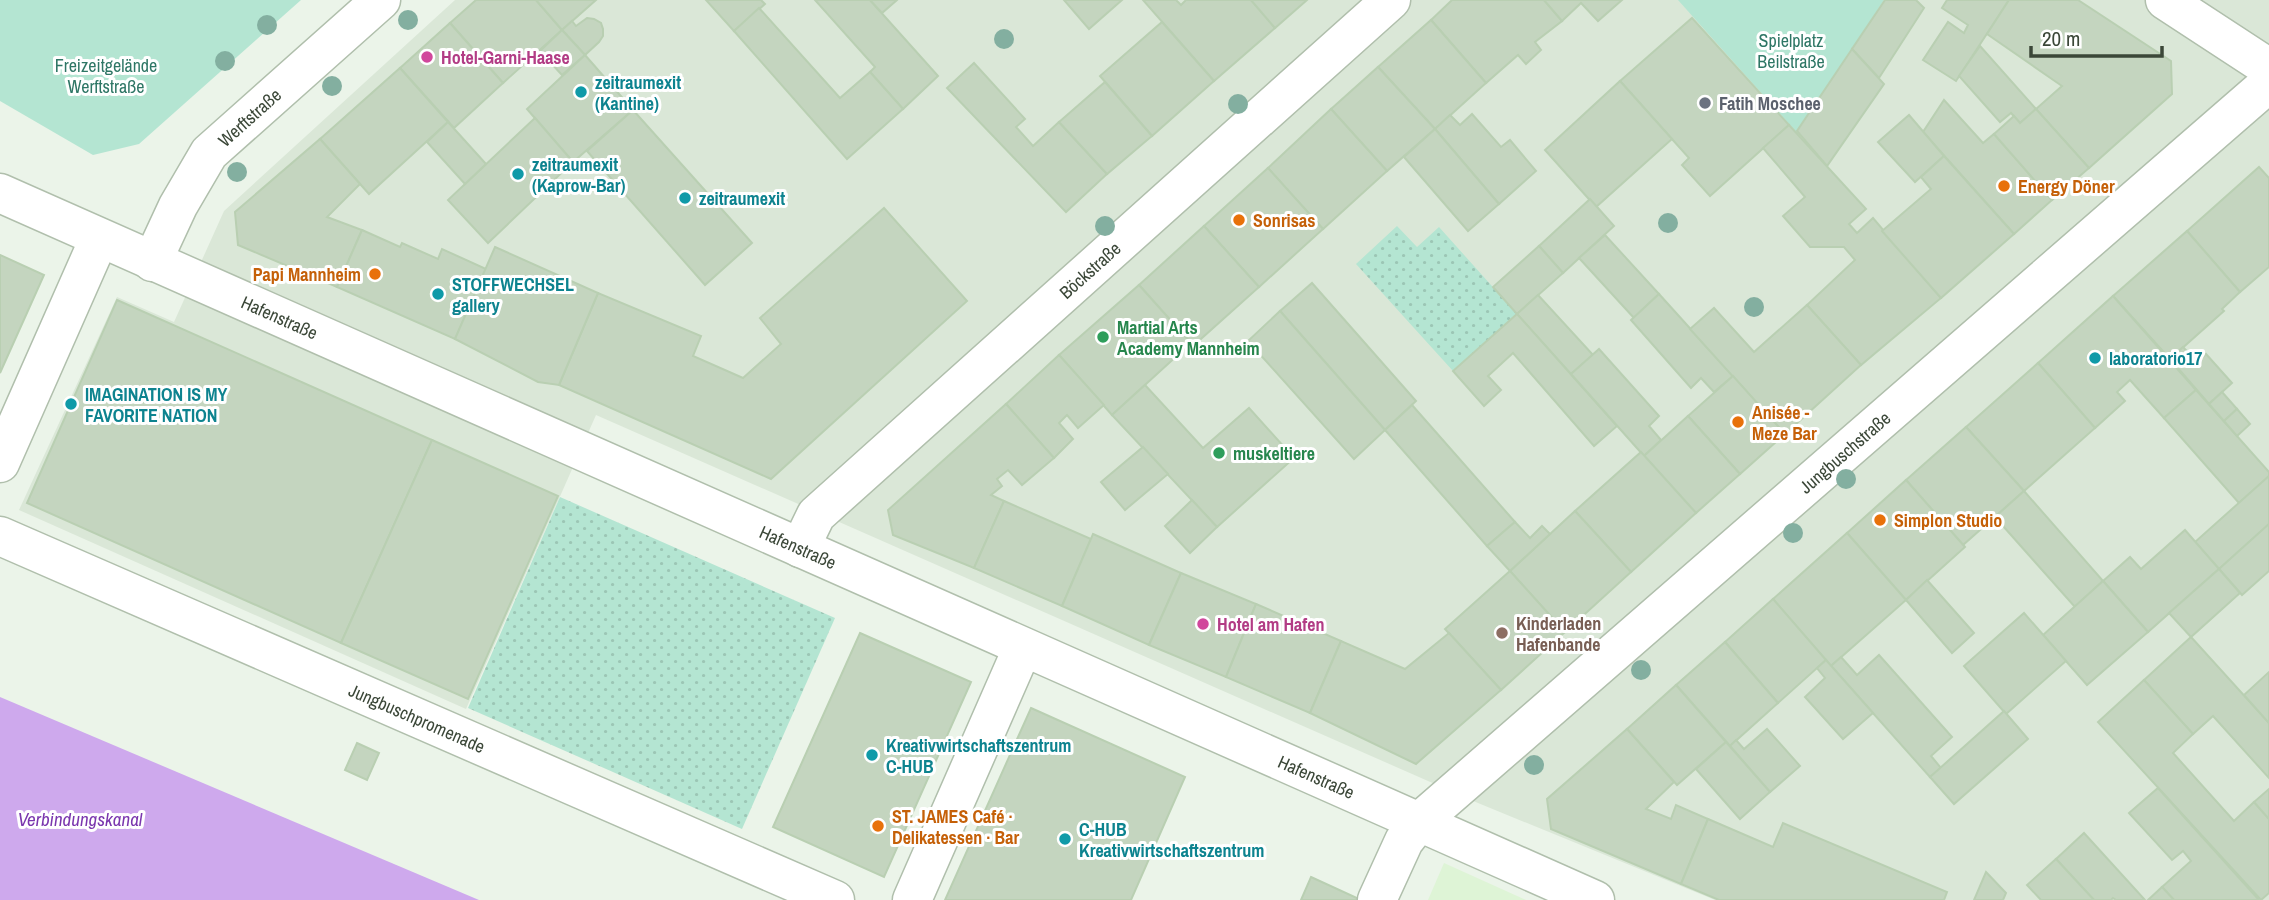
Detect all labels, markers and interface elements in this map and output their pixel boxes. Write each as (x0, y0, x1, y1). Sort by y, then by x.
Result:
scale bar (2031, 14, 2162, 58)
text: 20 m (2042, 24, 2080, 53)
park label: Spielplatz Beilstraße (1757, 28, 1825, 74)
place label: Hotel-Garni-Haase (441, 45, 570, 70)
marker: Hotel-Garni-Haase (419, 49, 435, 65)
park label: Freizeitgelände Werftstraße (55, 53, 157, 99)
place label: zeitraumexit (Kantine) (595, 70, 681, 116)
street label: Werftstraße (212, 82, 286, 152)
marker: zeitraumexit (Kantine) (573, 84, 589, 100)
place label: Fatih Moschee (1719, 91, 1821, 116)
marker: Fatih Moschee (1697, 95, 1713, 111)
place label: zeitraumexit (Kaprow-Bar) (532, 152, 626, 198)
marker: zeitraumexit (Kaprow-Bar) (510, 166, 526, 182)
place label: Energy Döner (2018, 174, 2115, 199)
marker: Energy Döner (1996, 178, 2012, 194)
place label: zeitraumexit (699, 186, 785, 211)
marker: zeitraumexit (677, 190, 693, 206)
place label: Sonrisas (1253, 208, 1315, 233)
marker: Sonrisas (1231, 212, 1247, 228)
street label: Böckstraße (1053, 236, 1126, 304)
place label: Papi Mannheim (253, 262, 361, 287)
marker: Papi Mannheim (367, 266, 383, 282)
place label: STOFFWECHSEL gallery (452, 272, 574, 318)
marker: STOFFWECHSEL gallery (430, 286, 446, 302)
street label: Hafenstraße (238, 289, 322, 345)
place label: Martial Arts Academy Mannheim (1117, 315, 1260, 361)
marker: Martial Arts Academy Mannheim (1095, 329, 1111, 345)
place label: laboratorio17 (2109, 346, 2203, 371)
marker: laboratorio17 (2087, 350, 2103, 366)
place label: IMAGINATION IS MY FAVORITE NATION (85, 382, 228, 428)
marker: IMAGINATION IS MY FAVORITE NATION (63, 396, 79, 412)
place label: Anisée - Meze Bar (1752, 400, 1817, 446)
street label: Jungbuschstraße (1794, 405, 1896, 499)
marker: Anisée - Meze Bar (1730, 414, 1746, 430)
place label: muskeltiere (1233, 441, 1315, 466)
marker: muskeltiere (1211, 445, 1227, 461)
place label: Simplon Studio (1894, 508, 2002, 533)
marker: Simplon Studio (1872, 512, 1888, 528)
street label: Hafenstraße (756, 519, 840, 575)
place label: Kinderladen Hafenbande (1516, 611, 1601, 657)
place label: Hotel am Hafen (1217, 612, 1324, 637)
marker: Hotel am Hafen (1195, 616, 1211, 632)
marker: Kinderladen Hafenbande (1494, 625, 1510, 641)
street label: Jungbuschpromenade (345, 677, 489, 758)
place label: Kreativwirtschaftszentrum C-HUB (886, 733, 1071, 779)
marker: Kreativwirtschaftszentrum C-HUB (864, 747, 880, 763)
street label: Hafenstraße (1274, 749, 1359, 804)
place label: ST. JAMES Café · Delikatessen · Bar (892, 804, 1019, 850)
water label: Verbindungskanal (18, 806, 143, 832)
place label: C-HUB Kreativwirtschaftszentrum (1079, 817, 1264, 863)
marker: ST. JAMES Café · Delikatessen · Bar (870, 818, 886, 834)
marker: C-HUB Kreativwirtschaftszentrum (1057, 831, 1073, 847)

